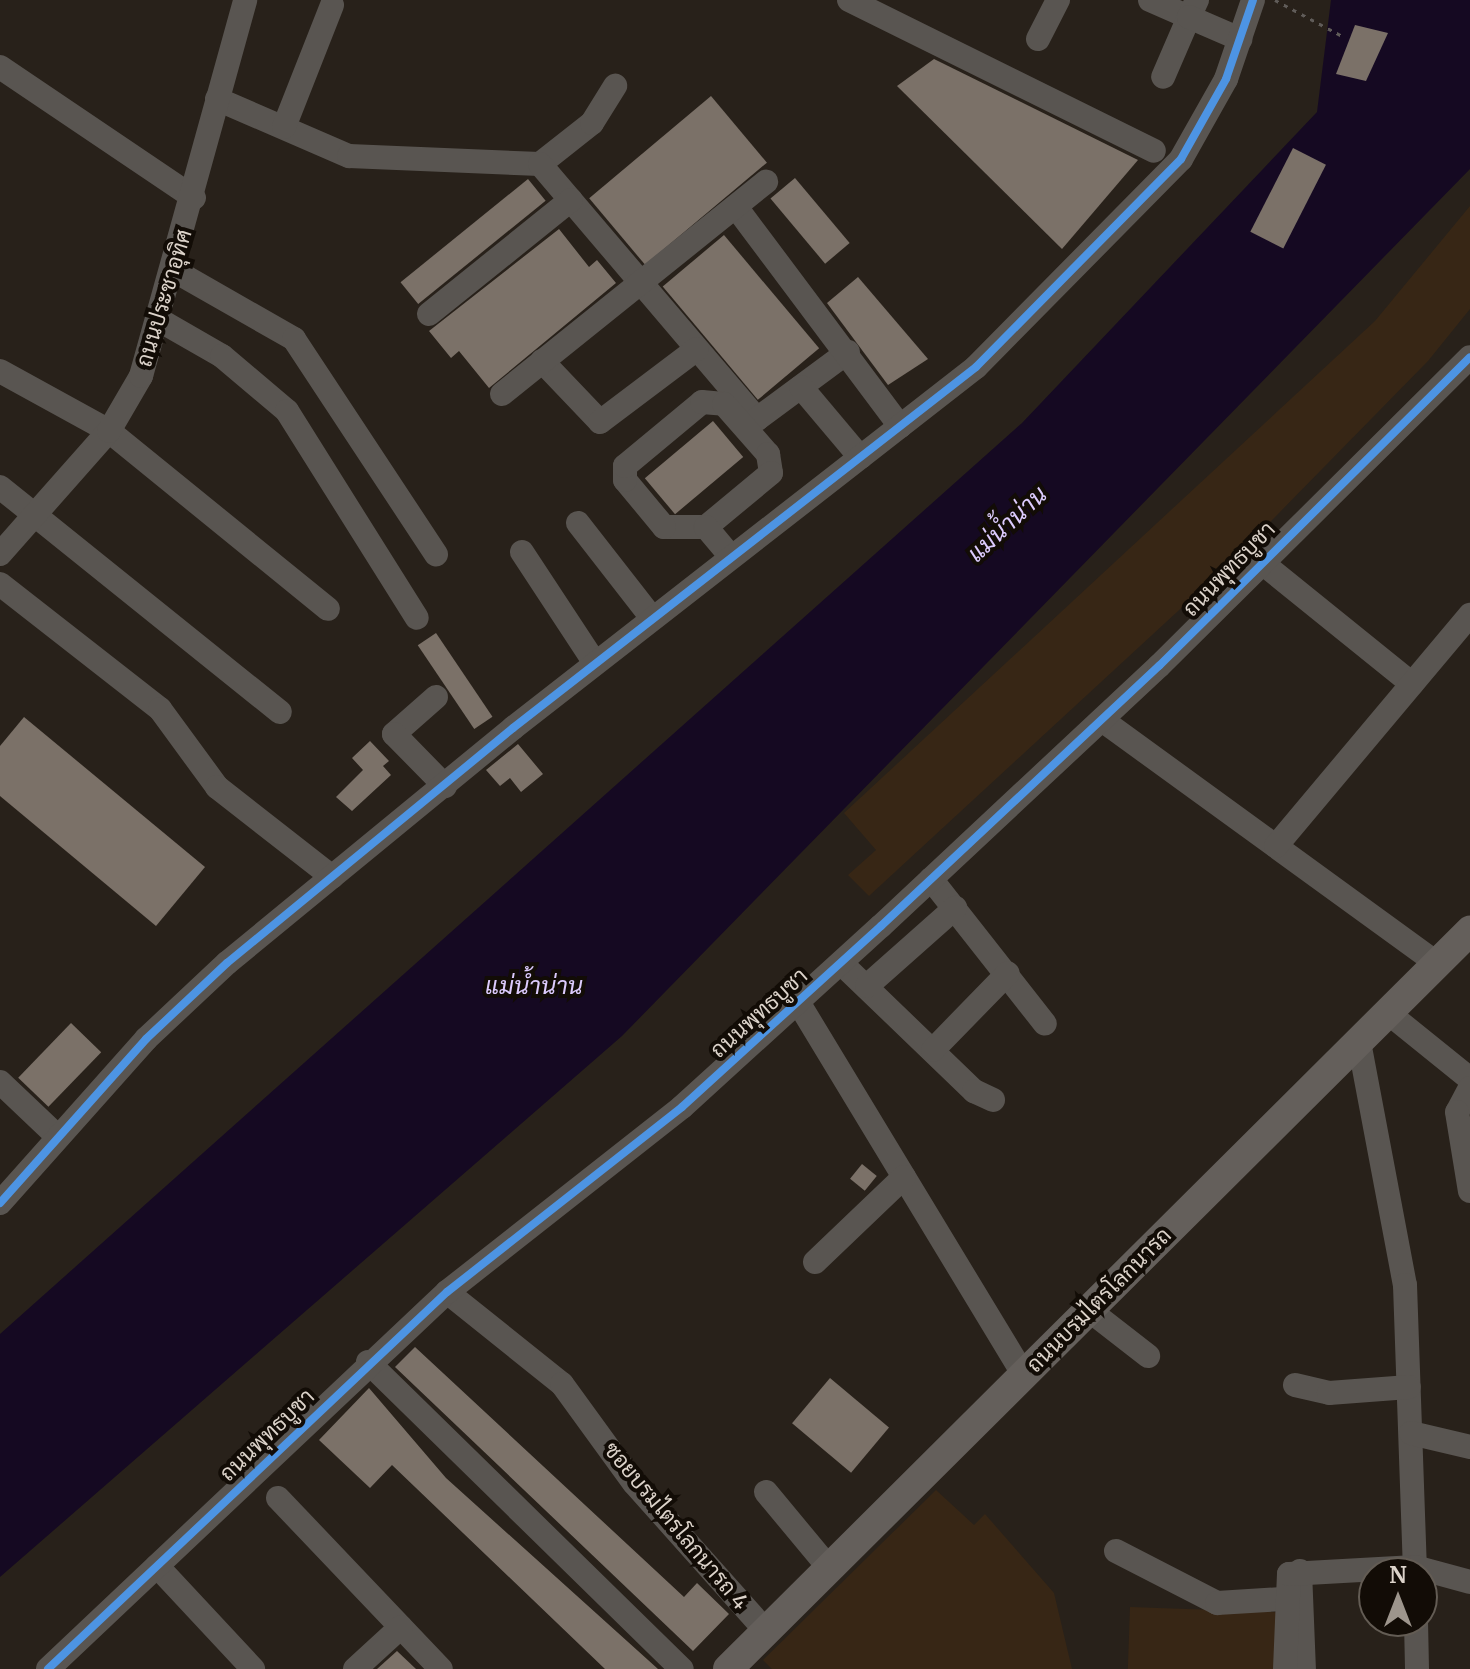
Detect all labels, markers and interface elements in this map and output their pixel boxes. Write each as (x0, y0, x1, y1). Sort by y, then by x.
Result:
street label: ถนนประชาอุทิศ (131, 226, 197, 370)
water label: แม่น้ำน่าน (961, 480, 1053, 568)
street label: ถนนพุทธบูชา (1177, 516, 1281, 622)
street label: ถนนพุทธบูชา (705, 963, 813, 1063)
water label: แม่น้ำน่าน (485, 972, 583, 1000)
street label: ถนนบรมไตรโลกนารถ (1021, 1222, 1177, 1378)
street label: ถนนพุทธบูชา (214, 1383, 320, 1487)
street label: ซอยบรมไตรโลกนารถ 4 (598, 1437, 754, 1615)
north arrow (1358, 1557, 1438, 1637)
text: N (1389, 1561, 1407, 1589)

